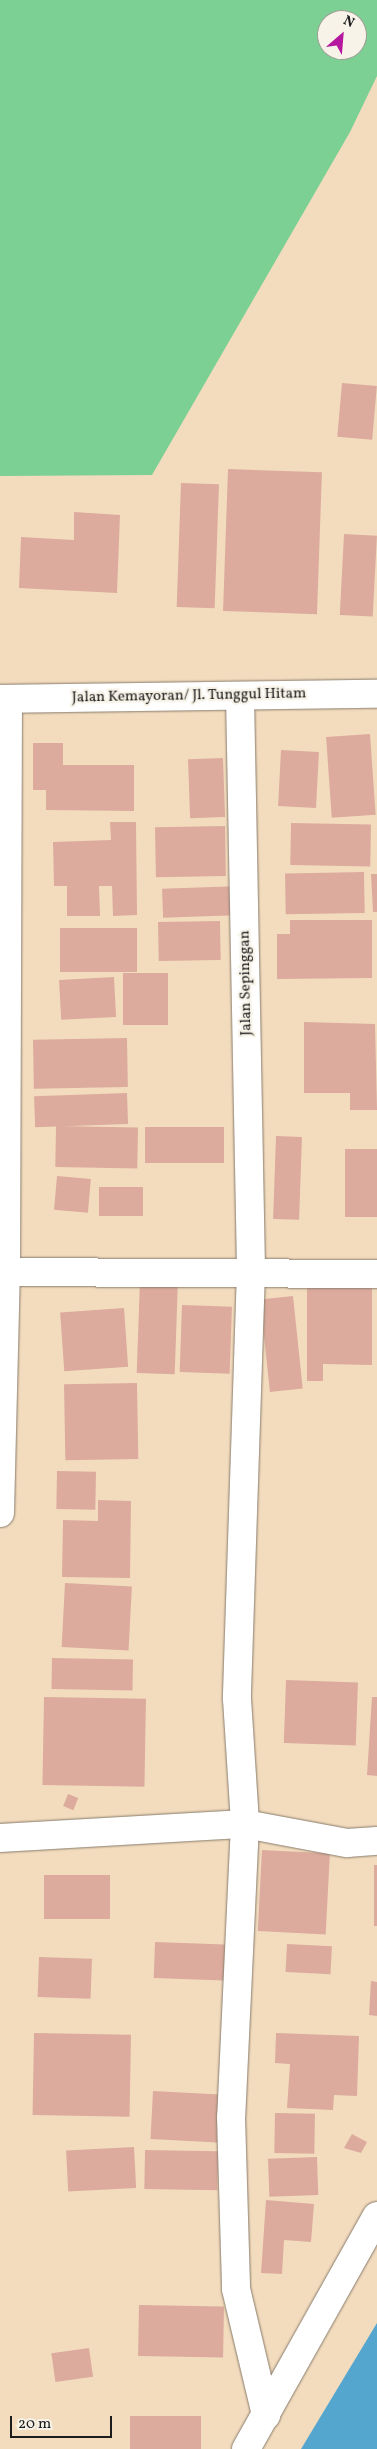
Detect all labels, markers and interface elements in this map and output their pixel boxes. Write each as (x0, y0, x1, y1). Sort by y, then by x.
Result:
north arrow (317, 10, 367, 60)
text: N (340, 11, 357, 33)
street label: Jalan Kemayoran/ Jl. Tunggul Hitam (71, 685, 307, 707)
street label: Jalan Sepinggan (236, 930, 256, 1036)
scale bar (12, 2406, 115, 2438)
text: 20 m (18, 2414, 51, 2435)

